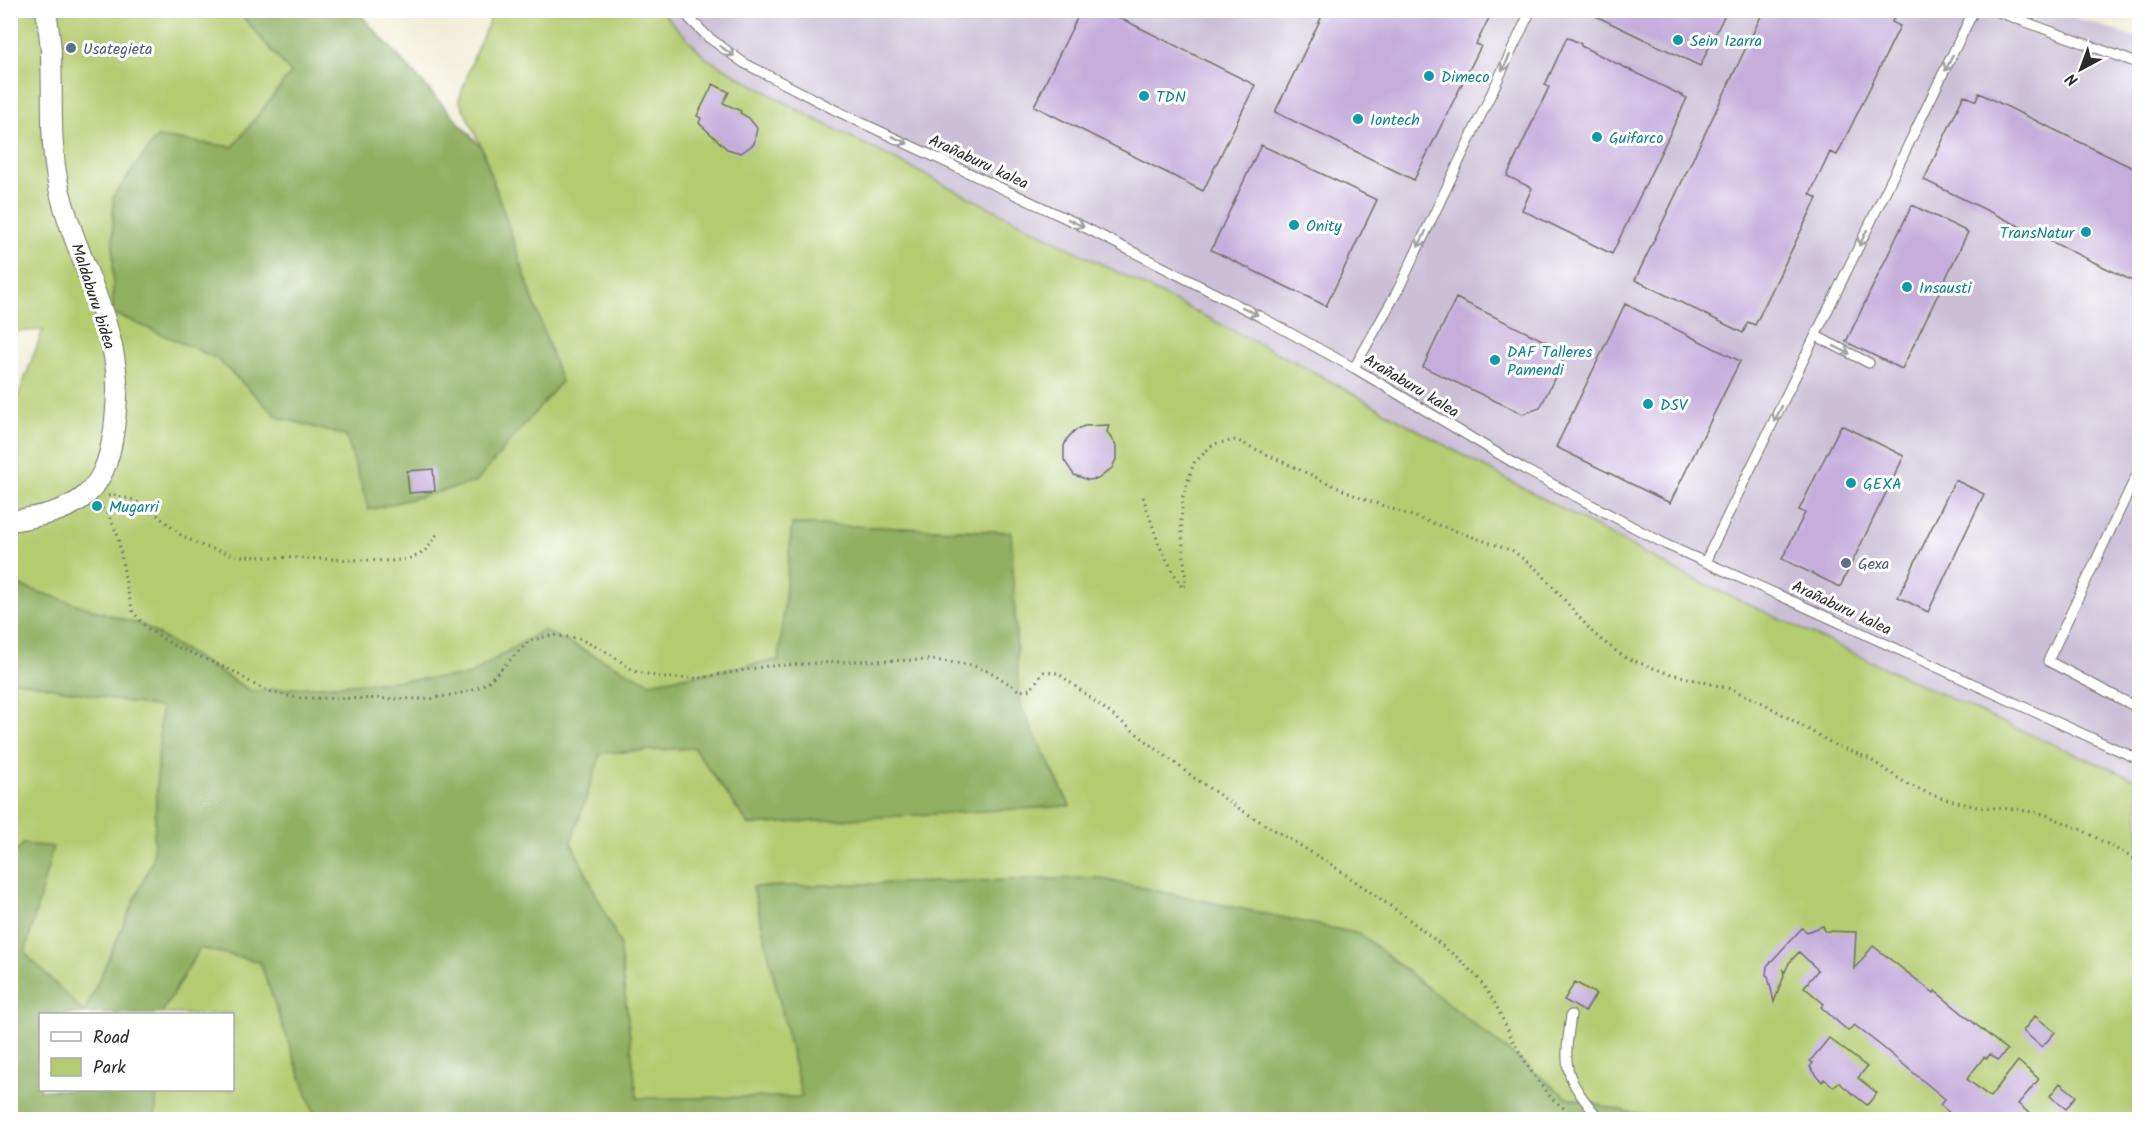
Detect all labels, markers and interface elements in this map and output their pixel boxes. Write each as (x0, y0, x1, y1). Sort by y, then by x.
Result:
place label: Sein Izarra (1690, 29, 1762, 54)
marker: Sein Izarra (1671, 33, 1685, 47)
place label: Usategieta (83, 37, 153, 62)
north arrow (2051, 39, 2111, 99)
marker: Usategieta (64, 41, 78, 55)
one-way arrow (718, 44, 734, 57)
one-way arrow (1499, 54, 1511, 72)
one-way arrow (1942, 54, 1954, 72)
place label: Dimeco (1441, 65, 1489, 90)
text: N (2060, 66, 2084, 92)
marker: Dimeco (1422, 69, 1436, 83)
place label: TDN (1156, 85, 1186, 110)
marker: TDN (1137, 89, 1151, 103)
place label: Iontech (1370, 108, 1420, 133)
marker: Iontech (1351, 112, 1365, 126)
place label: Guifarco (1609, 126, 1663, 151)
street label: Arañaburu kalea (924, 128, 1032, 196)
marker: Guifarco (1590, 130, 1604, 144)
one-way arrow (890, 135, 908, 147)
place label: Onity (1306, 214, 1342, 239)
one-way arrow (1066, 218, 1084, 230)
marker: Onity (1287, 218, 1301, 232)
place label: TransNatur (2000, 221, 2076, 246)
marker: TransNatur (2079, 225, 2093, 239)
one-way arrow (1857, 229, 1869, 247)
one-way arrow (1415, 230, 1427, 248)
street label: Maldaburu bidea (64, 240, 121, 353)
place label: Insausti (1919, 276, 1973, 301)
marker: Insausti (1900, 280, 1914, 294)
one-way arrow (1241, 305, 1258, 317)
place label: DAF Talleres Pamendi (1507, 340, 1592, 383)
one-way arrow (1833, 344, 1851, 356)
street label: Arañaburu kalea (1359, 348, 1464, 425)
marker: DAF Talleres Pamendi (1488, 353, 1502, 367)
place label: DSV (1660, 393, 1689, 418)
marker: DSV (1641, 397, 1655, 411)
one-way arrow (1772, 404, 1783, 422)
place label: GEXA (1863, 472, 1902, 497)
marker: GEXA (1844, 476, 1858, 490)
place label: Mugarri (109, 495, 160, 520)
marker: Mugarri (90, 499, 104, 513)
place label: Gexa (1858, 552, 1889, 577)
marker: Gexa (1839, 556, 1853, 570)
street label: Arañaburu kalea (1787, 574, 1895, 642)
legend (39, 1013, 234, 1091)
text: Road (93, 1024, 130, 1053)
text: Park (93, 1054, 126, 1083)

